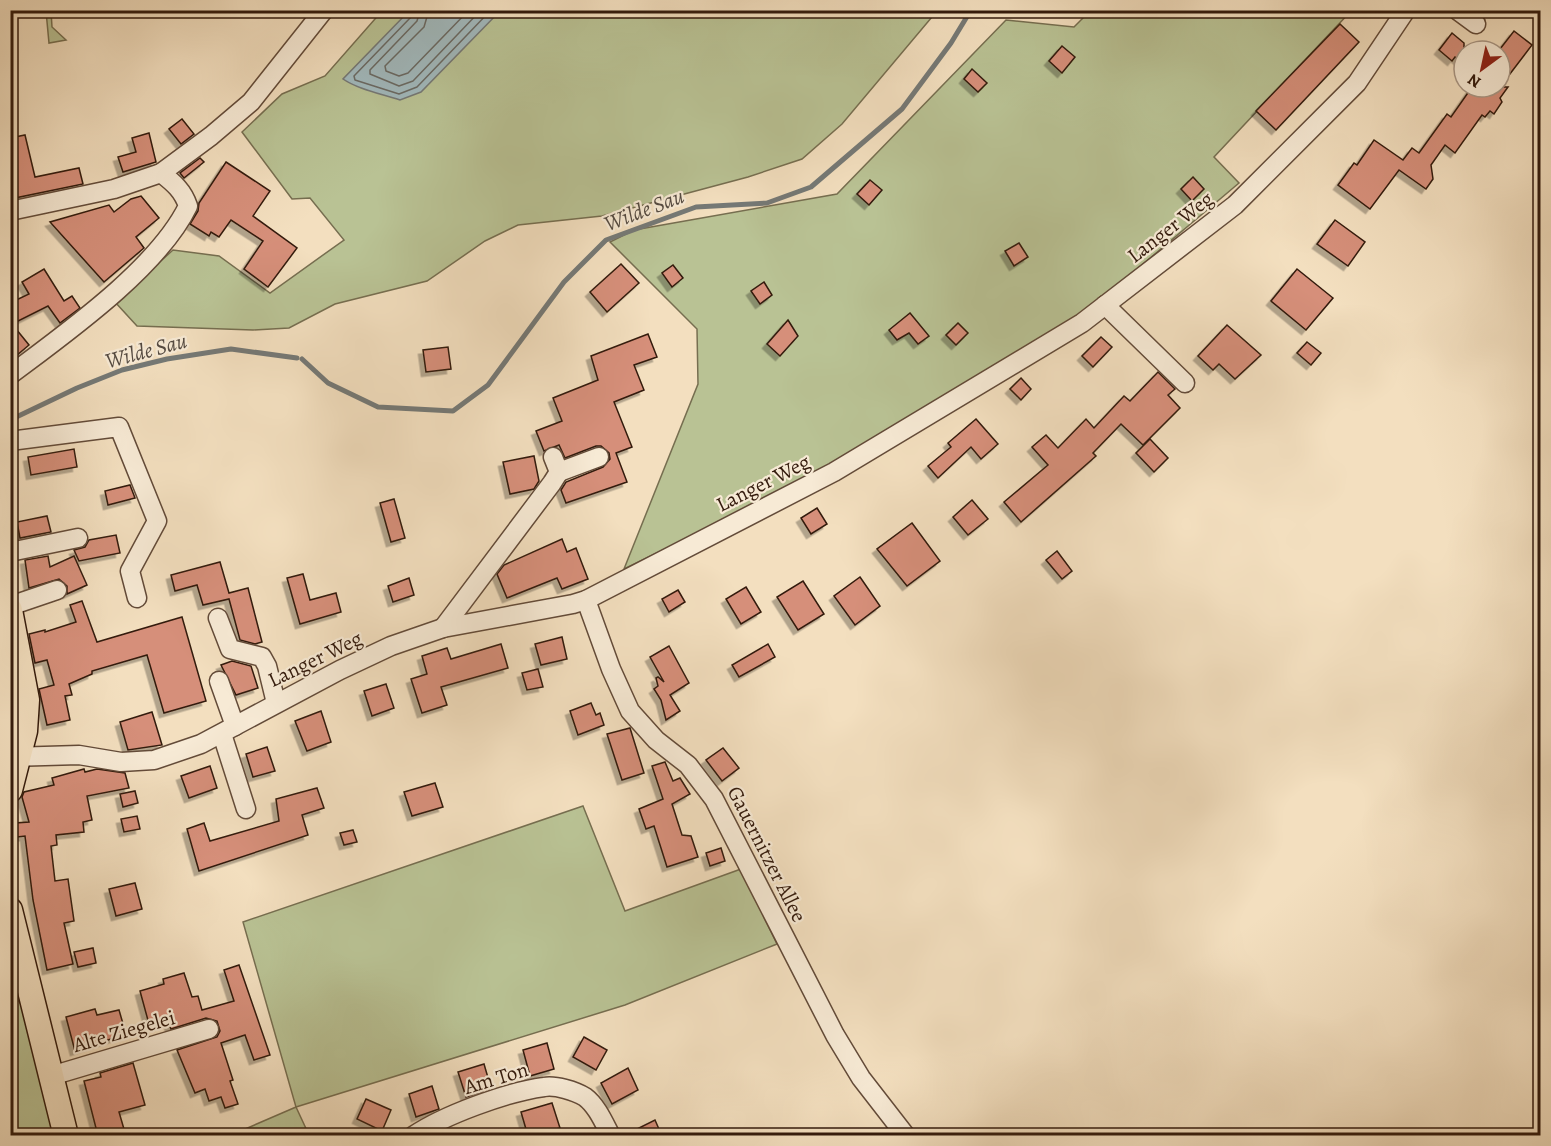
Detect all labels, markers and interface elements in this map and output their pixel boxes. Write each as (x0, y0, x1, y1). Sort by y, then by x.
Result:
north arrow (1452, 39, 1512, 99)
text: N (1463, 68, 1485, 93)
water label: Wilde Sau (600, 181, 689, 239)
street label: Langer Weg (1121, 184, 1219, 269)
water label: Wilde Sau (102, 326, 190, 376)
street label: Langer Weg (711, 447, 815, 519)
street label: Langer Weg (263, 624, 367, 694)
street label: Gauernitzer Allee (721, 781, 813, 927)
street label: Alte Ziegelei (69, 1003, 178, 1059)
street label: Am Ton (460, 1055, 531, 1101)

